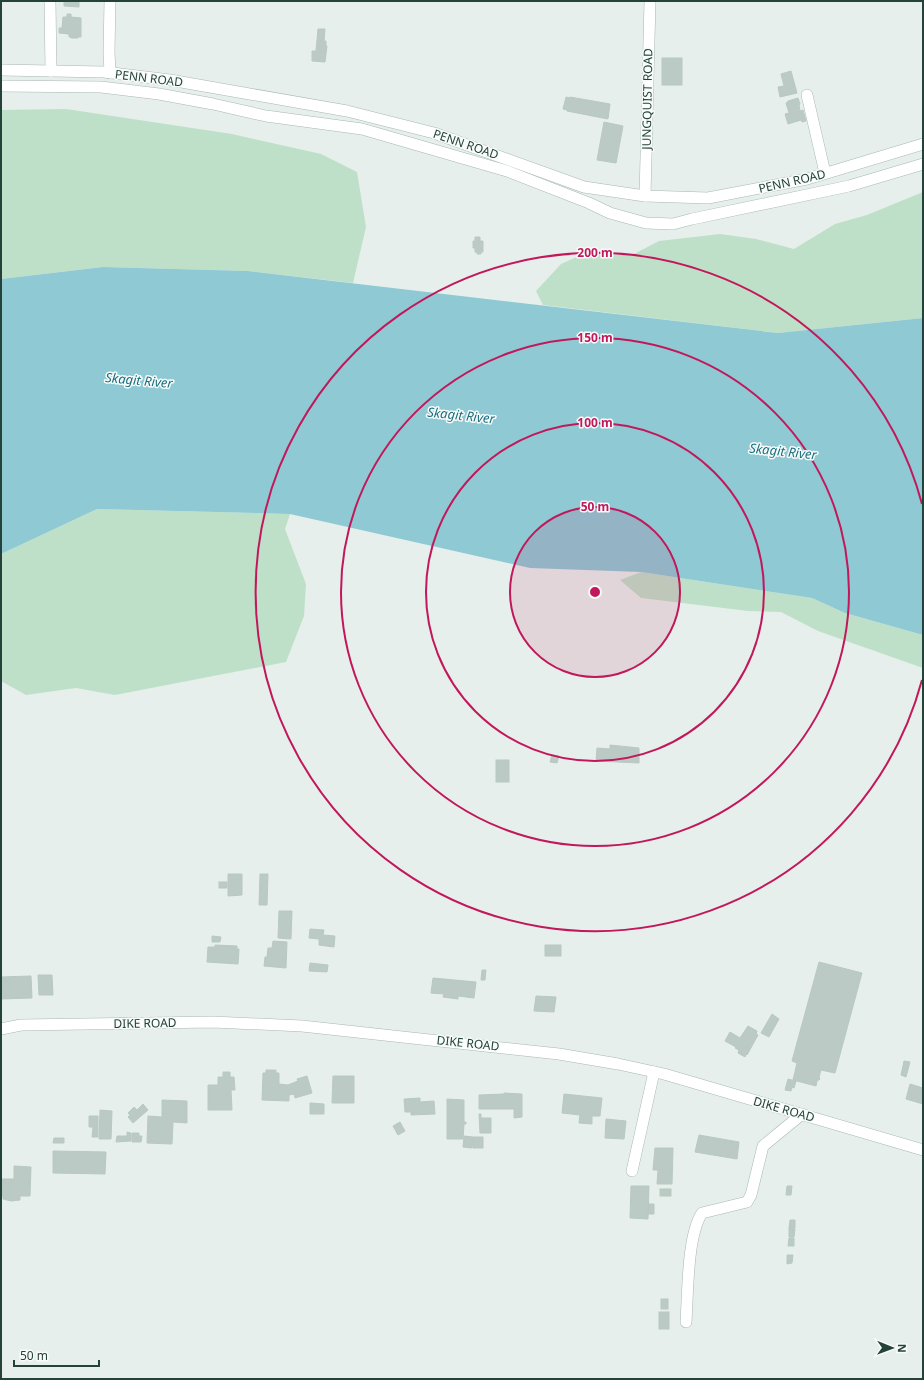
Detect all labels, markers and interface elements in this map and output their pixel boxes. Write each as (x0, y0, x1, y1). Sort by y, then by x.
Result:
street label: JUNGQUIST ROAD (638, 48, 656, 151)
street label: PENN ROAD (114, 65, 184, 91)
street label: PENN ROAD (431, 125, 501, 163)
street label: PENN ROAD (757, 165, 827, 197)
text: 200 m (577, 244, 613, 261)
text: 150 m (577, 329, 613, 346)
water label: Skagit River (105, 368, 174, 392)
water label: Skagit River (426, 403, 496, 428)
text: 100 m (577, 414, 613, 431)
water label: Skagit River (748, 439, 818, 464)
text: 50 m (581, 498, 609, 515)
centre of rings (588, 585, 602, 599)
street label: DIKE ROAD (113, 1014, 177, 1032)
street label: DIKE ROAD (436, 1031, 500, 1055)
street label: DIKE ROAD (751, 1092, 817, 1126)
north arrow (872, 1328, 912, 1368)
scale bar (14, 1342, 99, 1368)
text: N (895, 1344, 910, 1353)
text: 50 m (20, 1347, 48, 1364)

